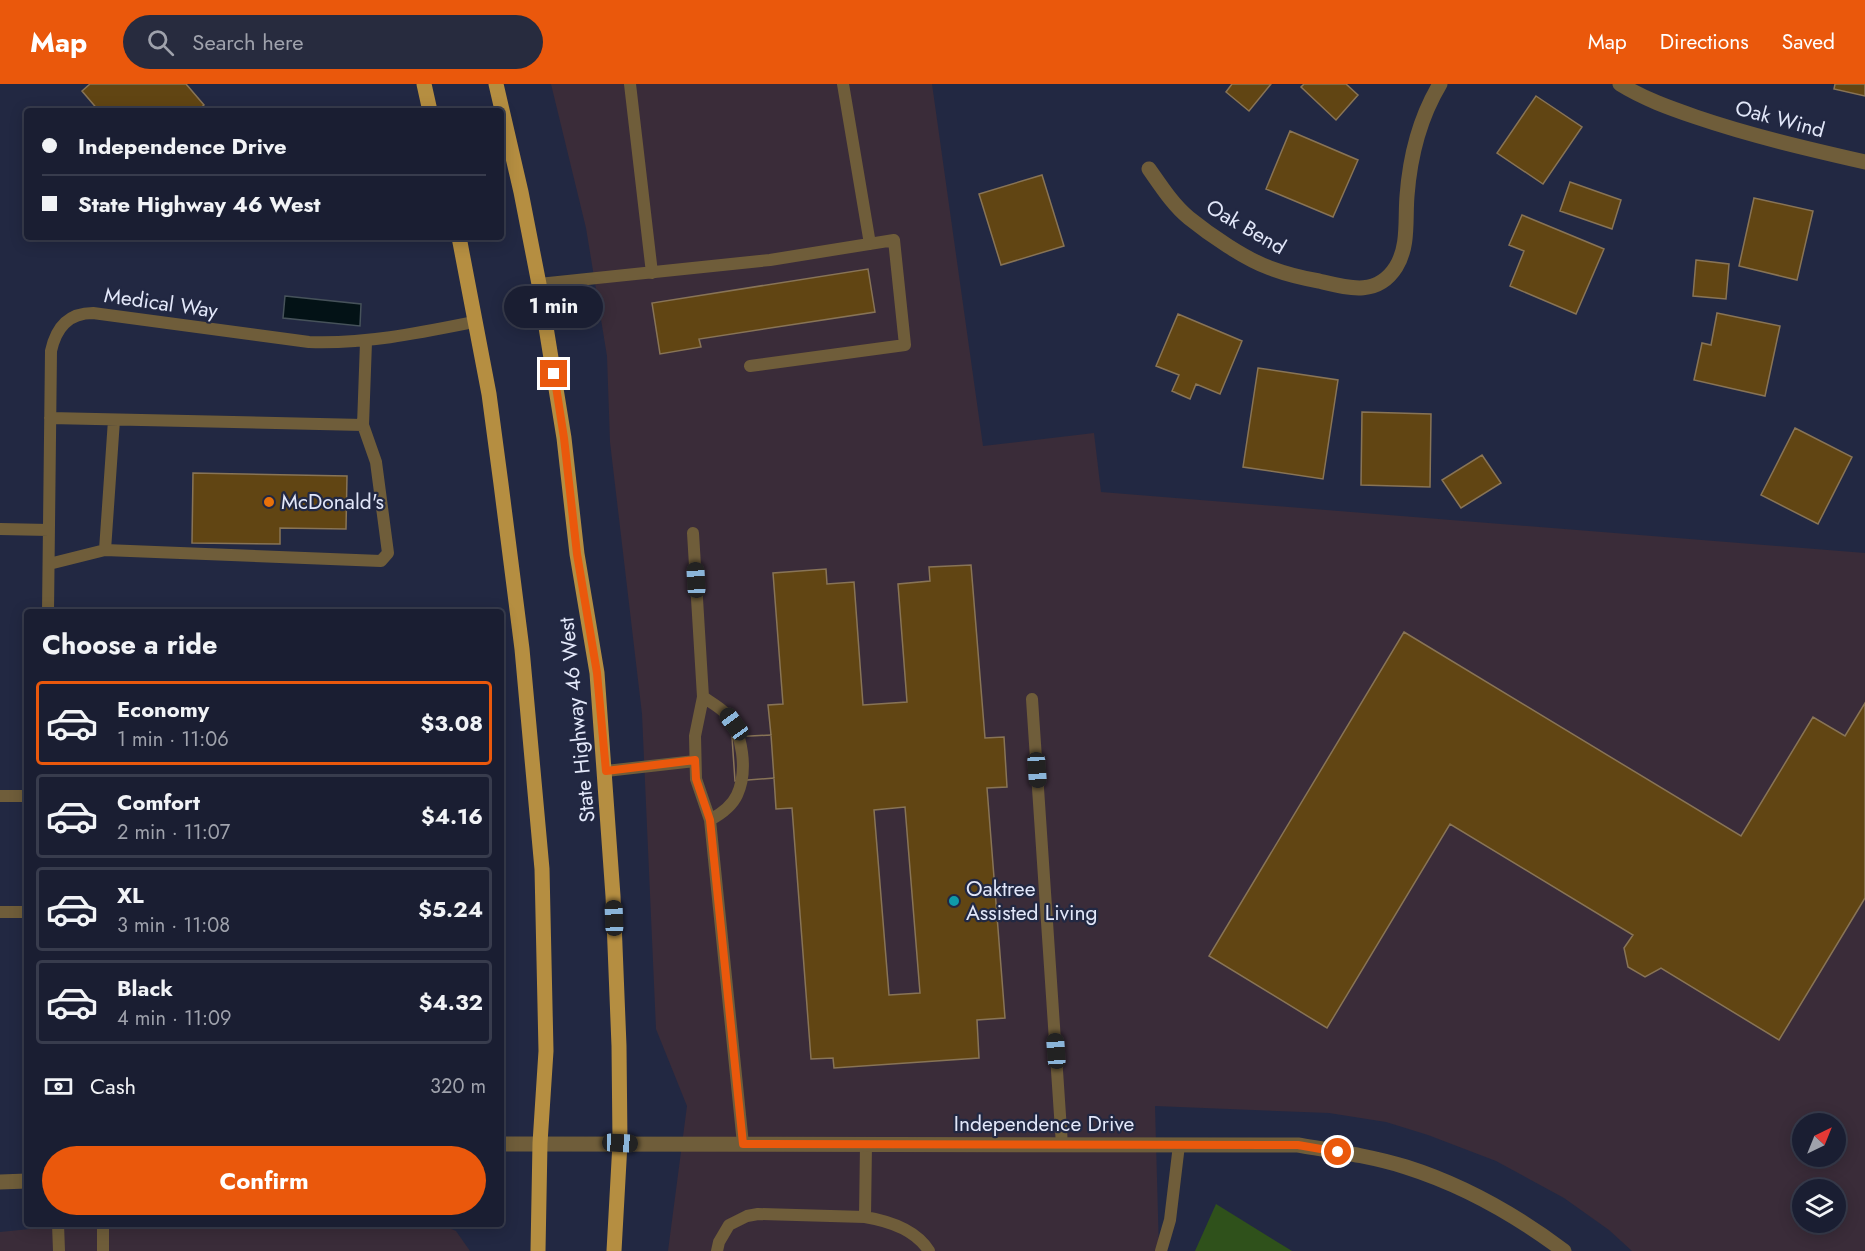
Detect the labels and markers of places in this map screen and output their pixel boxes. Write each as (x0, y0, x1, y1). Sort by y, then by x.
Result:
place label: McDonald's (281, 487, 384, 517)
marker: McDonald's (262, 495, 276, 509)
place label: Oaktree Assisted Living (966, 874, 1097, 928)
marker: Oaktree Assisted Living (947, 894, 961, 908)

